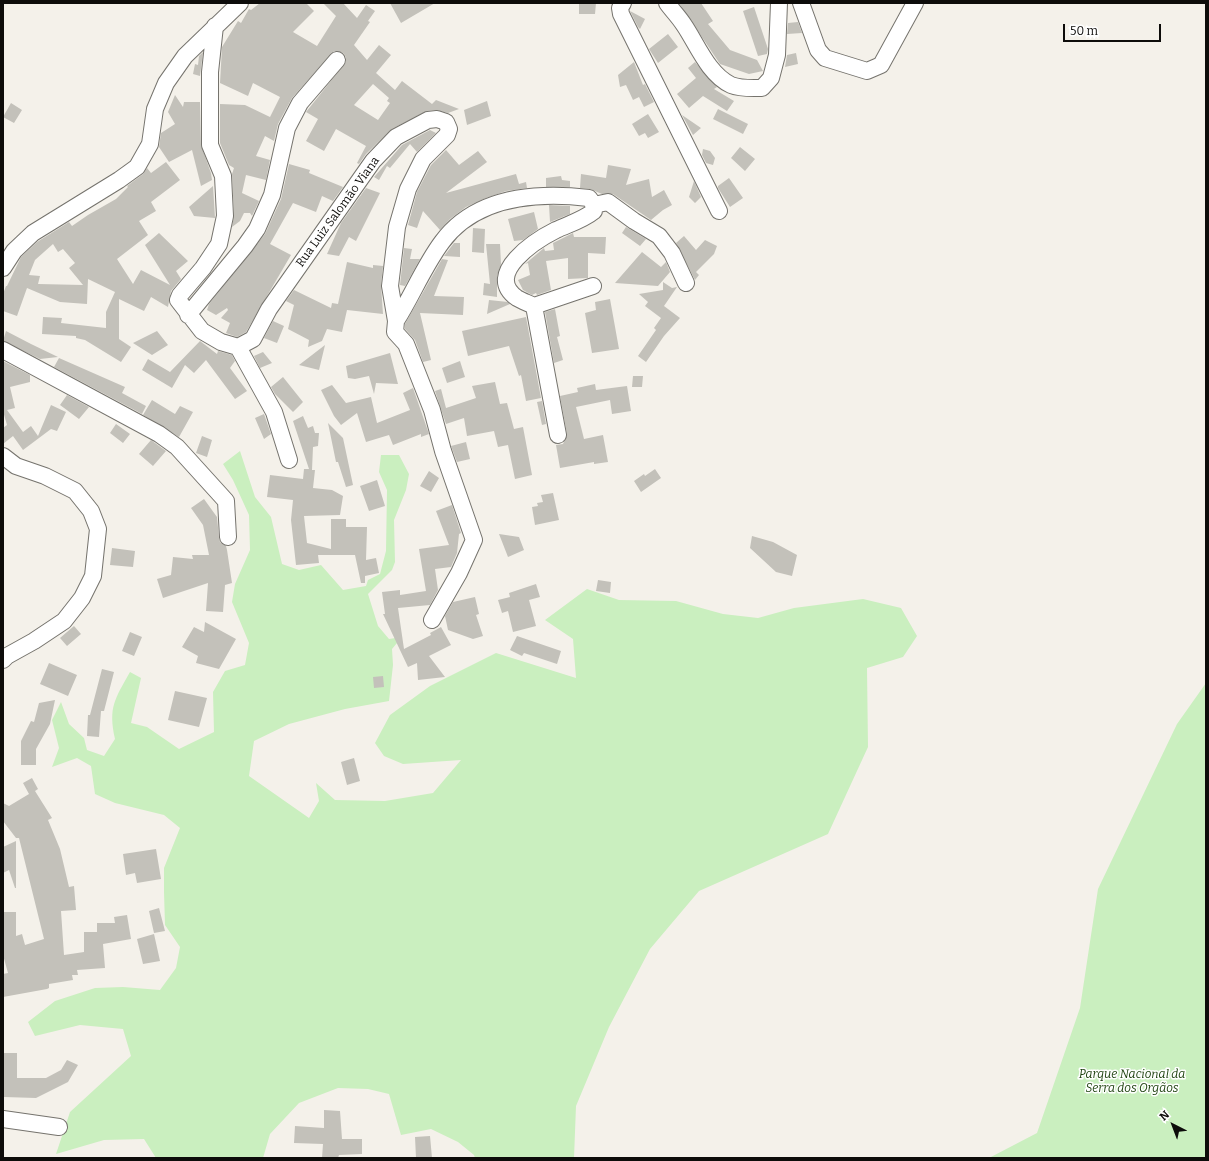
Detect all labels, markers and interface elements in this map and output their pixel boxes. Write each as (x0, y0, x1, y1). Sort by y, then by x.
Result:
scale bar (1065, 16, 1163, 42)
text: 50 m (1070, 24, 1098, 38)
street label: Rua Luiz Salomão Viana (293, 154, 383, 270)
park label: Parque Nacional da Serra dos Orgãos (1079, 1068, 1185, 1096)
north arrow (1153, 1105, 1193, 1145)
text: N (1157, 1108, 1172, 1123)

